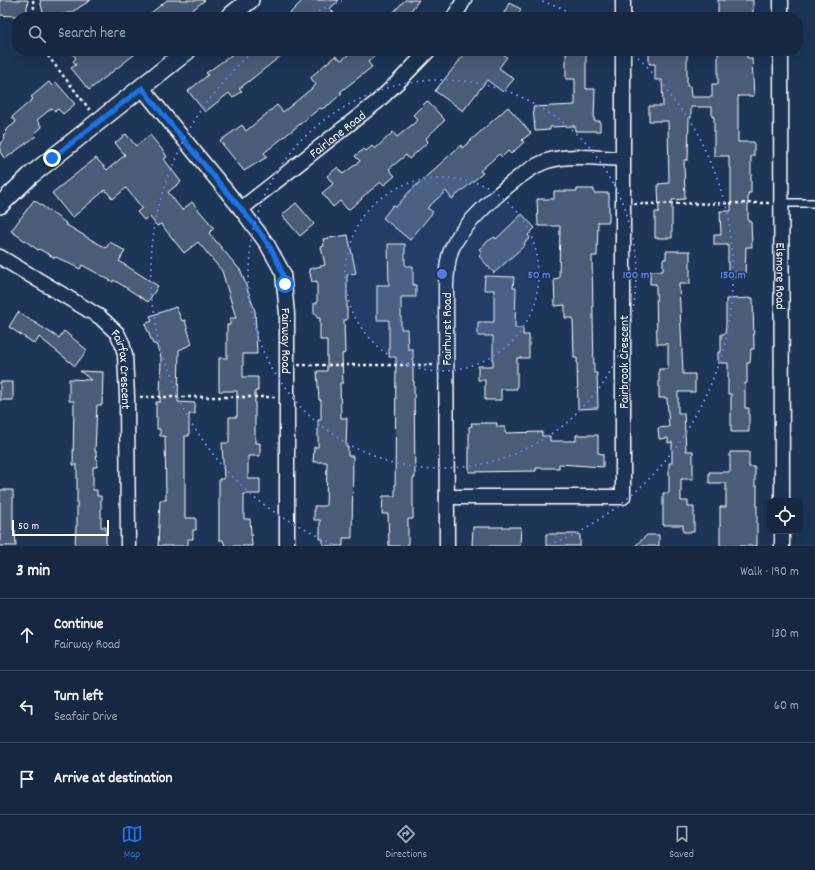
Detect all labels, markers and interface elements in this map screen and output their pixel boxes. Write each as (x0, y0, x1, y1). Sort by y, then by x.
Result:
search box (12, 12, 803, 56)
icon: search (26, 23, 48, 45)
text: Search here (58, 23, 126, 45)
street label: Fairlane Road (306, 107, 371, 164)
route end (43, 149, 61, 167)
street label: Elsmore Road (769, 242, 789, 310)
centre of rings (435, 267, 449, 281)
text: 50 m (527, 267, 551, 284)
text: 100 m (623, 267, 649, 284)
text: 150 m (720, 267, 746, 284)
route start (276, 275, 294, 293)
street label: Fairhurst Road (439, 292, 458, 366)
street label: Fairway Road (274, 307, 294, 374)
street label: Fairbrook Crescent (616, 315, 635, 409)
street label: Fairfax Crescent (106, 325, 134, 410)
map controls (767, 498, 803, 534)
button: locate (767, 498, 803, 534)
scale bar (12, 518, 109, 537)
text: 50 m (18, 519, 39, 535)
text: 3 min (16, 560, 50, 584)
text: Walk · 190 m (740, 563, 799, 582)
text: Continue (54, 614, 103, 636)
icon: ahead (16, 624, 38, 646)
text: 130 m (771, 625, 799, 644)
text: Fairway Road (54, 636, 120, 655)
text: Turn left (54, 686, 103, 708)
icon: left (16, 696, 38, 718)
text: 60 m (774, 697, 799, 716)
text: Seafair Drive (54, 708, 117, 727)
icon: arrive (16, 768, 38, 790)
text: Arrive at destination (54, 768, 172, 790)
tab: Map (121, 823, 143, 863)
tab: Directions (385, 823, 427, 863)
tab: Saved (669, 823, 694, 863)

